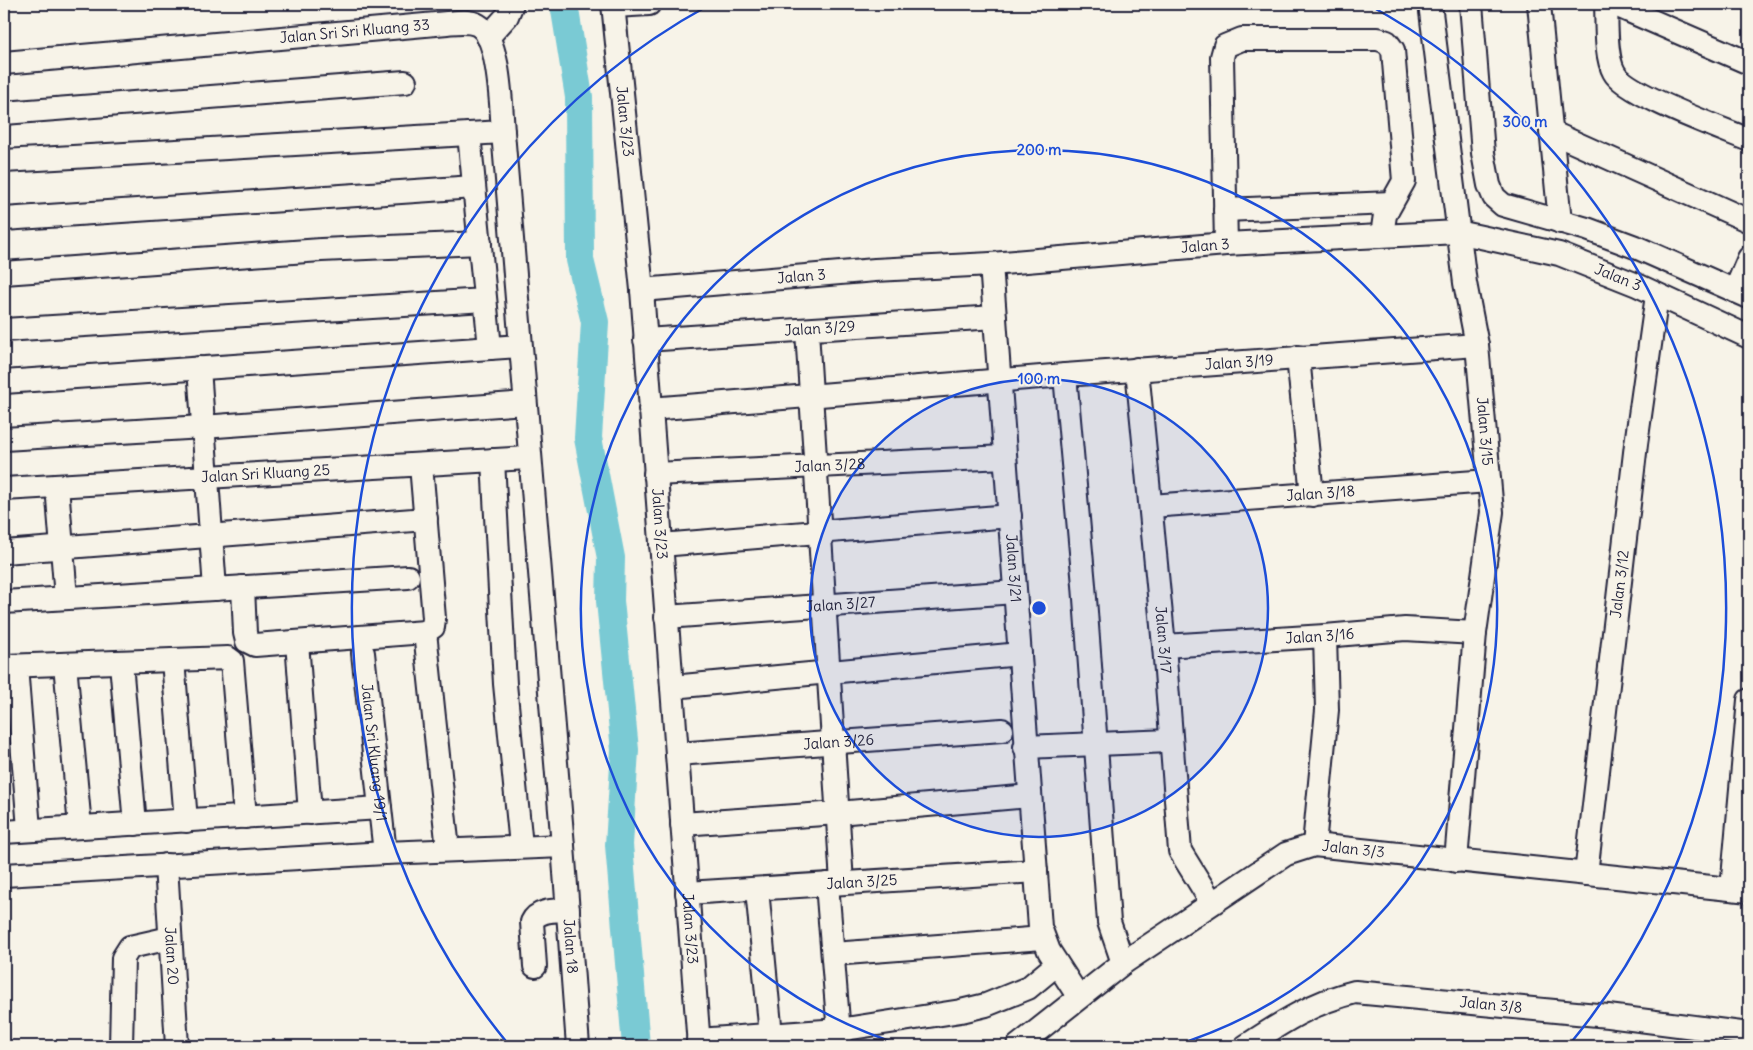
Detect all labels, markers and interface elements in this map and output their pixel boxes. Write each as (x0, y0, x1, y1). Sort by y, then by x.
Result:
street label: Jalan Sri Sri Kluang 33 (279, 15, 431, 47)
street label: Jalan 3/23 (612, 85, 638, 158)
text: 300 m (1503, 112, 1548, 131)
text: 200 m (1017, 140, 1061, 159)
street label: Jalan 3 (1180, 234, 1230, 257)
street label: Jalan 3 (1592, 259, 1644, 295)
street label: Jalan 3 (776, 264, 827, 287)
street label: Jalan 3/29 (783, 316, 856, 340)
street label: Jalan 3/19 (1204, 350, 1274, 374)
text: 100 m (1018, 369, 1060, 388)
street label: Jalan 3/15 (1473, 396, 1498, 466)
street label: Jalan 3/28 (794, 454, 866, 476)
street label: Jalan Sri Kluang 25 (200, 460, 331, 486)
street label: Jalan 3/18 (1285, 481, 1356, 505)
street label: Jalan 3/23 (648, 488, 672, 560)
street label: Jalan 3/21 (1002, 533, 1026, 603)
street label: Jalan 3/12 (1606, 549, 1633, 619)
street label: Jalan 3/27 (805, 592, 876, 616)
centre of rings (1030, 599, 1048, 617)
street label: Jalan 3/17 (1151, 605, 1176, 674)
street label: Jalan 3/16 (1285, 623, 1355, 647)
street label: Jalan Sri Kluang 19/1 (357, 683, 391, 822)
street label: Jalan 3/26 (802, 729, 875, 754)
street label: Jalan 3/3 (1321, 836, 1386, 861)
street label: Jalan 3/25 (825, 870, 898, 893)
street label: Jalan 3/23 (679, 892, 703, 965)
street label: Jalan 18 (559, 918, 583, 974)
street label: Jalan 20 (161, 926, 183, 986)
street label: Jalan 3/8 (1459, 992, 1523, 1017)

